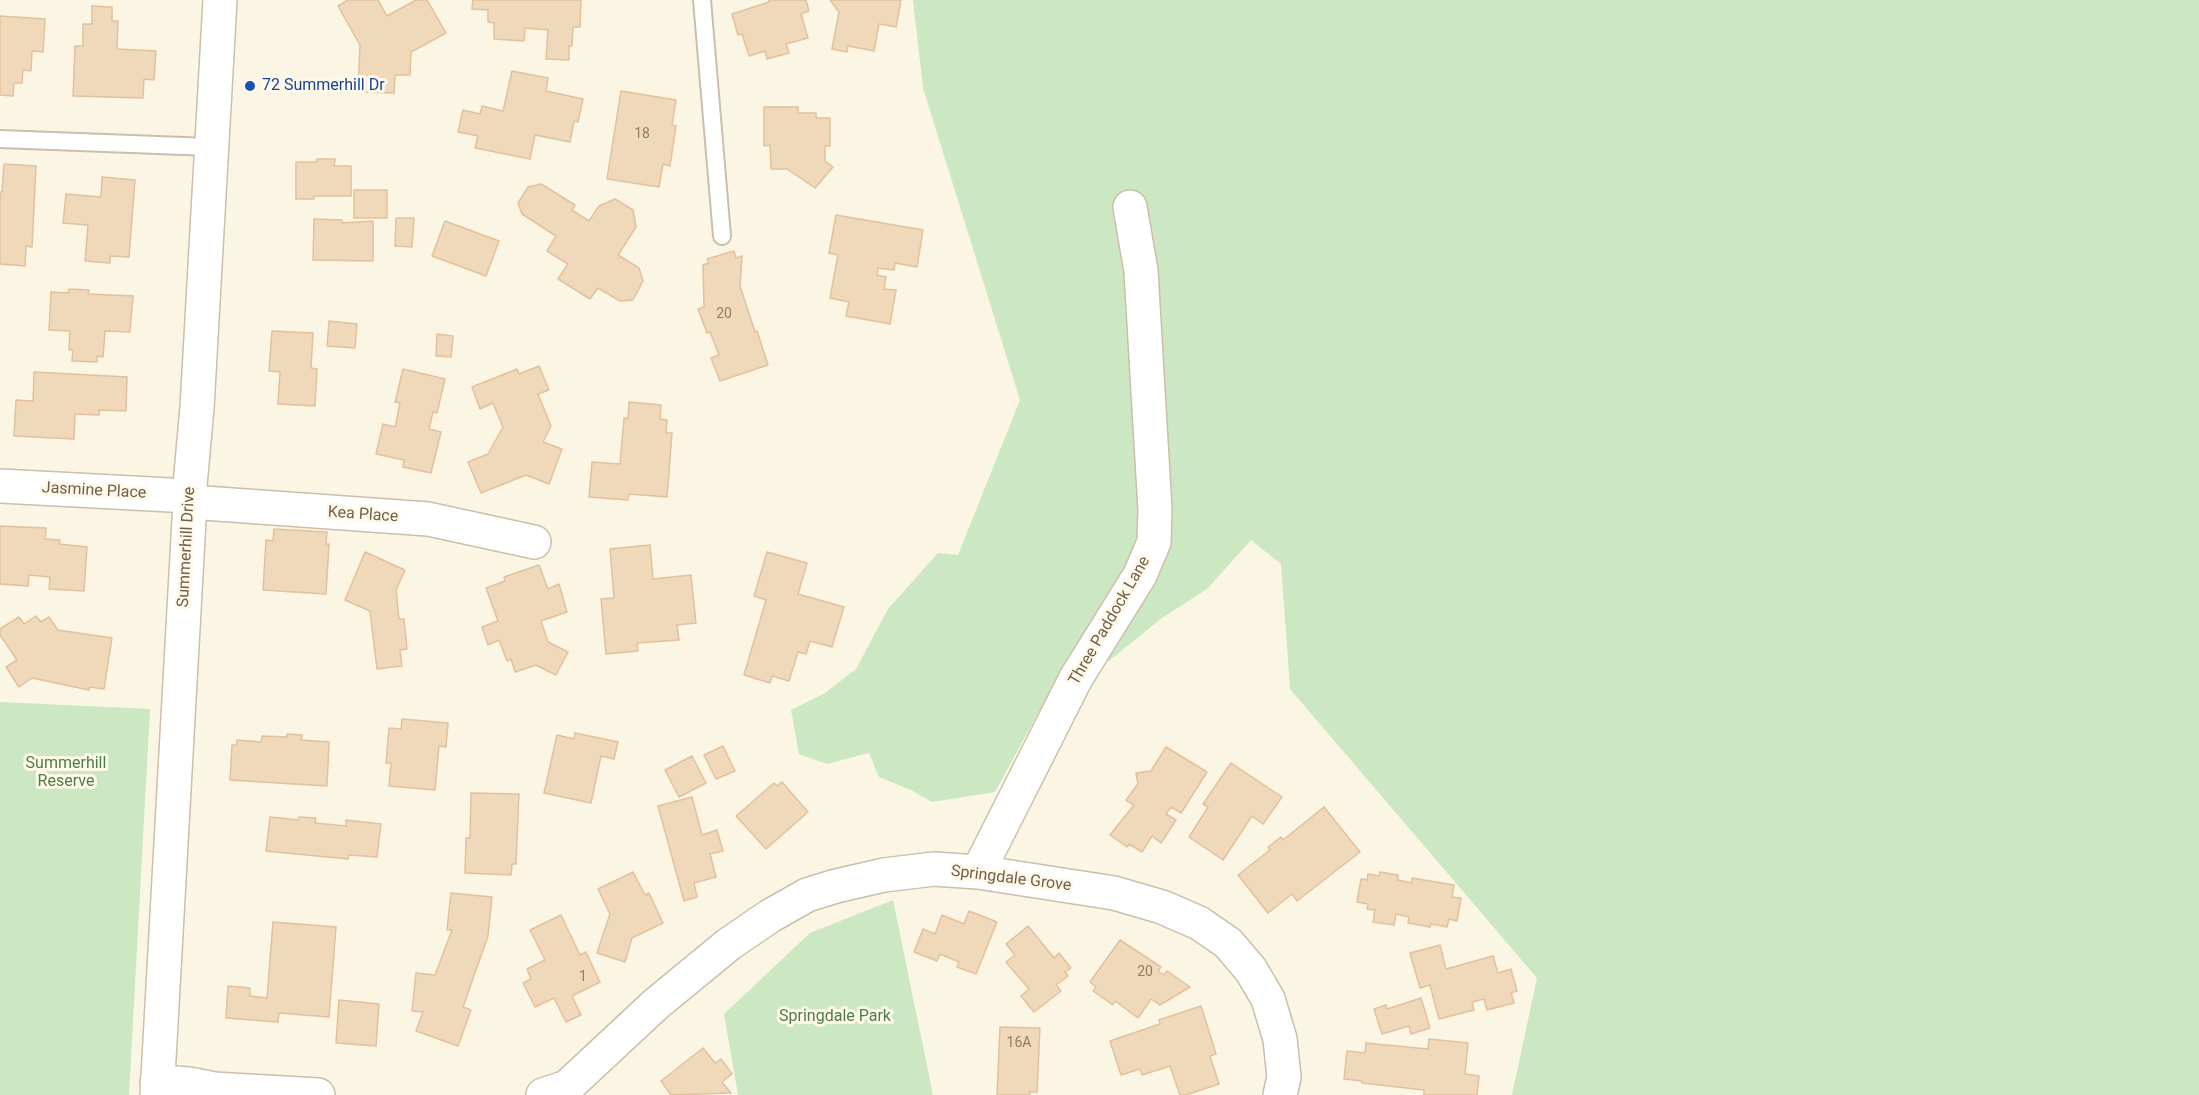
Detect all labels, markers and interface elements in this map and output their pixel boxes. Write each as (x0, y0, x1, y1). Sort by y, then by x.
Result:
place label: 72 Summerhill Dr (262, 76, 385, 96)
marker: 72 Summerhill Dr (243, 79, 257, 93)
house number: 18 (634, 126, 650, 142)
house number: 20 (716, 306, 732, 322)
street label: Jasmine Place (41, 479, 147, 503)
street label: Summerhill Drive (174, 486, 200, 608)
street label: Kea Place (327, 503, 399, 527)
street label: Three Paddock Lane (1065, 553, 1155, 689)
park label: Summerhill Reserve (26, 754, 106, 792)
street label: Springdale Grove (950, 862, 1072, 896)
house number: 20 (1137, 964, 1153, 980)
house number: 1 (579, 969, 587, 985)
park label: Springdale Park (779, 1007, 891, 1027)
house number: 16A (1007, 1035, 1031, 1051)

